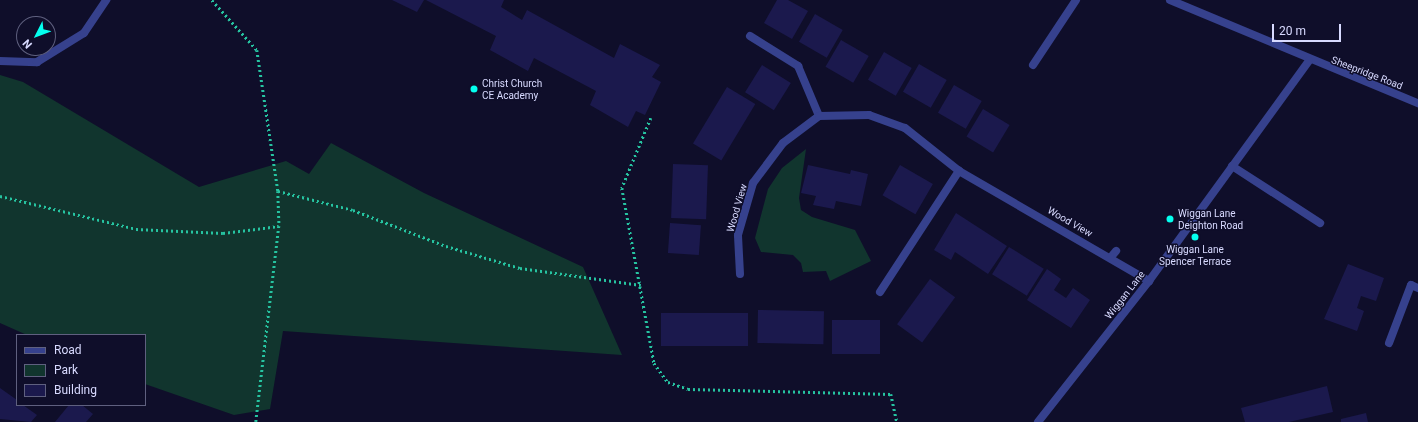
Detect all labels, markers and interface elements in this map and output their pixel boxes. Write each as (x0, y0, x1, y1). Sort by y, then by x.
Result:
north arrow (16, 16, 56, 56)
scale bar (1274, 16, 1343, 42)
text: 20 m (1279, 24, 1306, 38)
text: N (20, 36, 35, 51)
street label: Sheepridge Road (1330, 54, 1404, 92)
place label: Christ Church CE Academy (482, 77, 542, 100)
marker: Christ Church CE Academy (469, 84, 479, 94)
street label: Wood View (724, 182, 750, 234)
street label: Wood View (1045, 204, 1095, 240)
place label: Wiggan Lane Deighton Road (1178, 207, 1243, 230)
marker: Wiggan Lane Deighton Road (1165, 214, 1175, 224)
marker: Wiggan Lane Spencer Terrace (1190, 232, 1200, 242)
place label: Wiggan Lane Spencer Terrace (1159, 243, 1231, 266)
street label: Wiggan Lane (1103, 269, 1147, 321)
legend (16, 334, 146, 406)
text: Road (54, 343, 82, 357)
text: Park (54, 363, 78, 377)
text: Building (54, 383, 97, 397)

